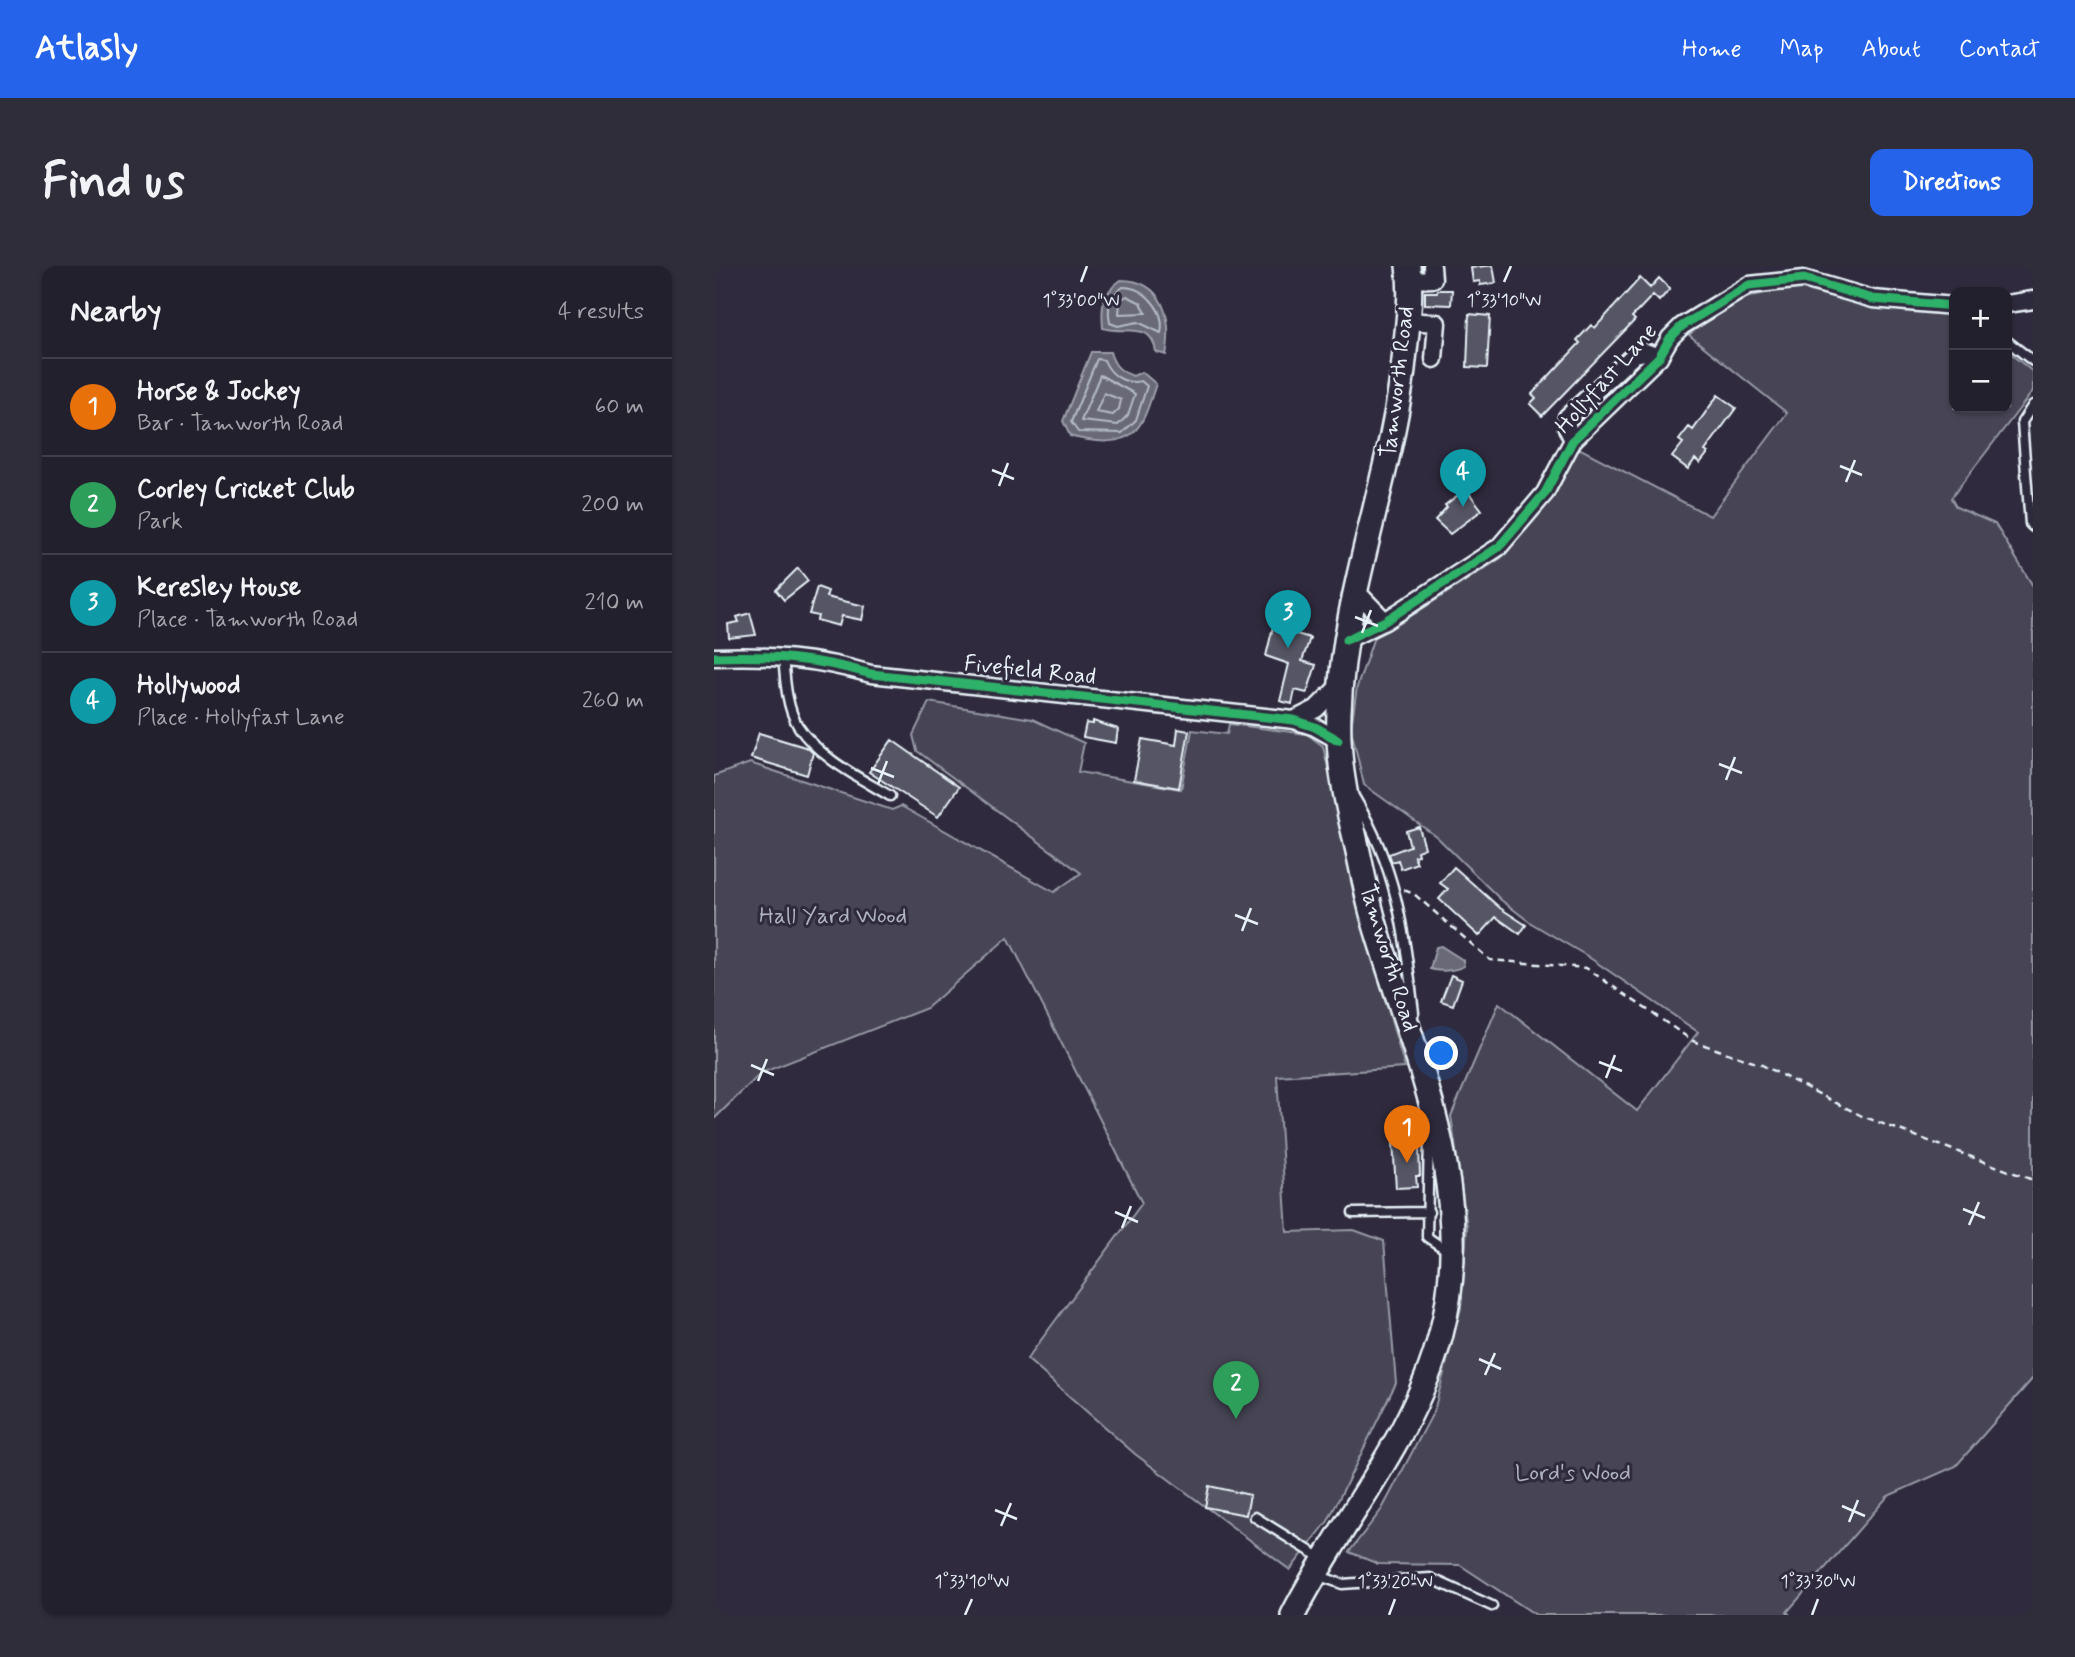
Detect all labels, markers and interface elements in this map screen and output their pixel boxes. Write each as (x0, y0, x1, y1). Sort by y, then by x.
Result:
text: Atlasly (35, 27, 138, 71)
text: Home (1682, 34, 1742, 65)
text: Map (1780, 34, 1824, 65)
text: About (1862, 34, 1921, 65)
text: Contact (1959, 34, 2040, 65)
button: Directions (1870, 149, 2033, 216)
text: Find us (42, 150, 185, 215)
map controls (1949, 287, 2012, 413)
button: + (1949, 287, 2012, 350)
text: 1°33'00"W (1043, 289, 1119, 313)
text: 1°33'10"W (1467, 289, 1541, 313)
text: Nearby (70, 292, 161, 331)
text: 4 results (558, 297, 644, 327)
street label: Tamworth Road (1374, 304, 1422, 460)
street label: Hollyfast Lane (1549, 317, 1665, 441)
button: − (1949, 350, 2012, 413)
text: Horse & Jockey (137, 375, 301, 409)
text: 1 (88, 392, 98, 422)
text: 60 m (595, 392, 644, 422)
text: Bar · Tamworth Road (137, 409, 343, 439)
pin: 4 (1440, 449, 1486, 507)
text: Corley Cricket Club (137, 473, 355, 507)
text: 2 (87, 490, 99, 520)
text: 200 m (581, 490, 644, 520)
text: Park (137, 507, 183, 537)
text: Keresley House (137, 571, 301, 605)
text: 3 (88, 588, 98, 618)
text: 210 m (584, 588, 644, 618)
pin: 3 (1265, 590, 1311, 648)
text: Place · Tamworth Road (137, 605, 358, 635)
street label: Fivefield Road (963, 649, 1097, 693)
text: Hollywood (137, 669, 240, 703)
text: 4 (86, 686, 100, 716)
text: 260 m (582, 686, 644, 716)
text: Place · Hollyfast Lane (137, 703, 345, 733)
street label: Tamworth Road (1351, 881, 1425, 1035)
park label: Hall Yard Wood (759, 902, 907, 932)
your location (1424, 1036, 1458, 1070)
pin: 1 (1384, 1105, 1430, 1163)
pin: 2 (1213, 1361, 1259, 1419)
park label: Lord's Wood (1515, 1459, 1631, 1489)
text: 1°33'10"W (935, 1570, 1009, 1594)
text: 1°33'20"W (1357, 1570, 1433, 1594)
text: 1°33'30"W (1780, 1570, 1856, 1594)

